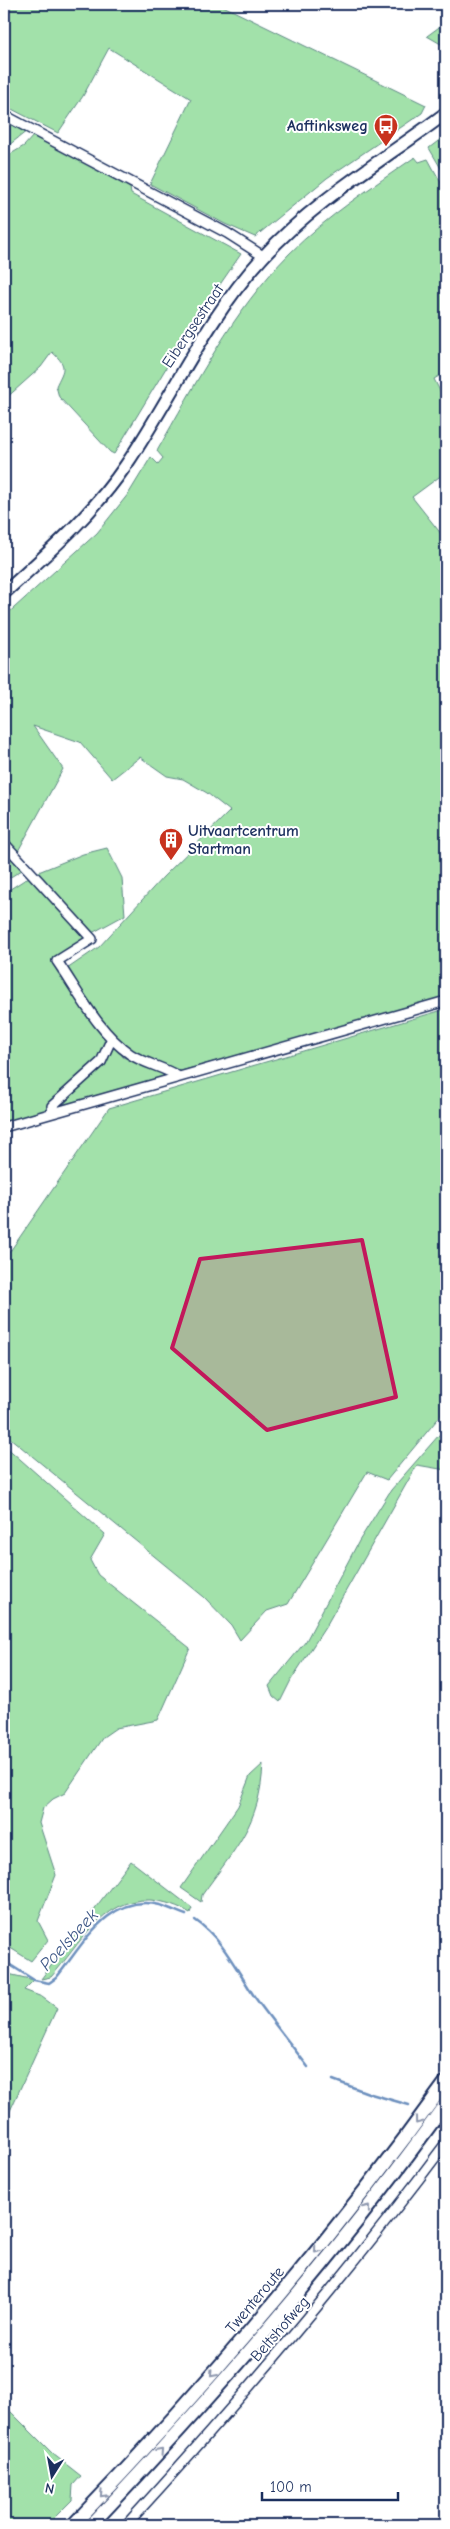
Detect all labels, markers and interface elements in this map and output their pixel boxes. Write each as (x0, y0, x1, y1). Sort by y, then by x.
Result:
bus stop icon: Aaftinksweg (373, 113, 399, 147)
place label: Aaftinksweg (287, 117, 368, 135)
street label: Eibergsestraat (158, 280, 228, 371)
place label: Uitvaartcentrum Startman (188, 822, 299, 858)
building icon: Uitvaartcentrum Startman (158, 827, 184, 861)
water label: Poelsbeek (35, 1905, 103, 1975)
one-way arrow (414, 2116, 423, 2125)
one-way arrow (361, 2204, 370, 2214)
one-way arrow (314, 2244, 323, 2253)
street label: Twenteroute (222, 2263, 288, 2337)
street label: Beltshofweg (247, 2293, 313, 2365)
one-way arrow (210, 2368, 219, 2377)
one-way arrow (154, 2448, 163, 2457)
north arrow (28, 2452, 78, 2502)
scale bar (262, 2469, 399, 2501)
text: 100 m (270, 2478, 312, 2496)
text: N (44, 2479, 56, 2497)
one-way arrow (100, 2488, 109, 2497)

